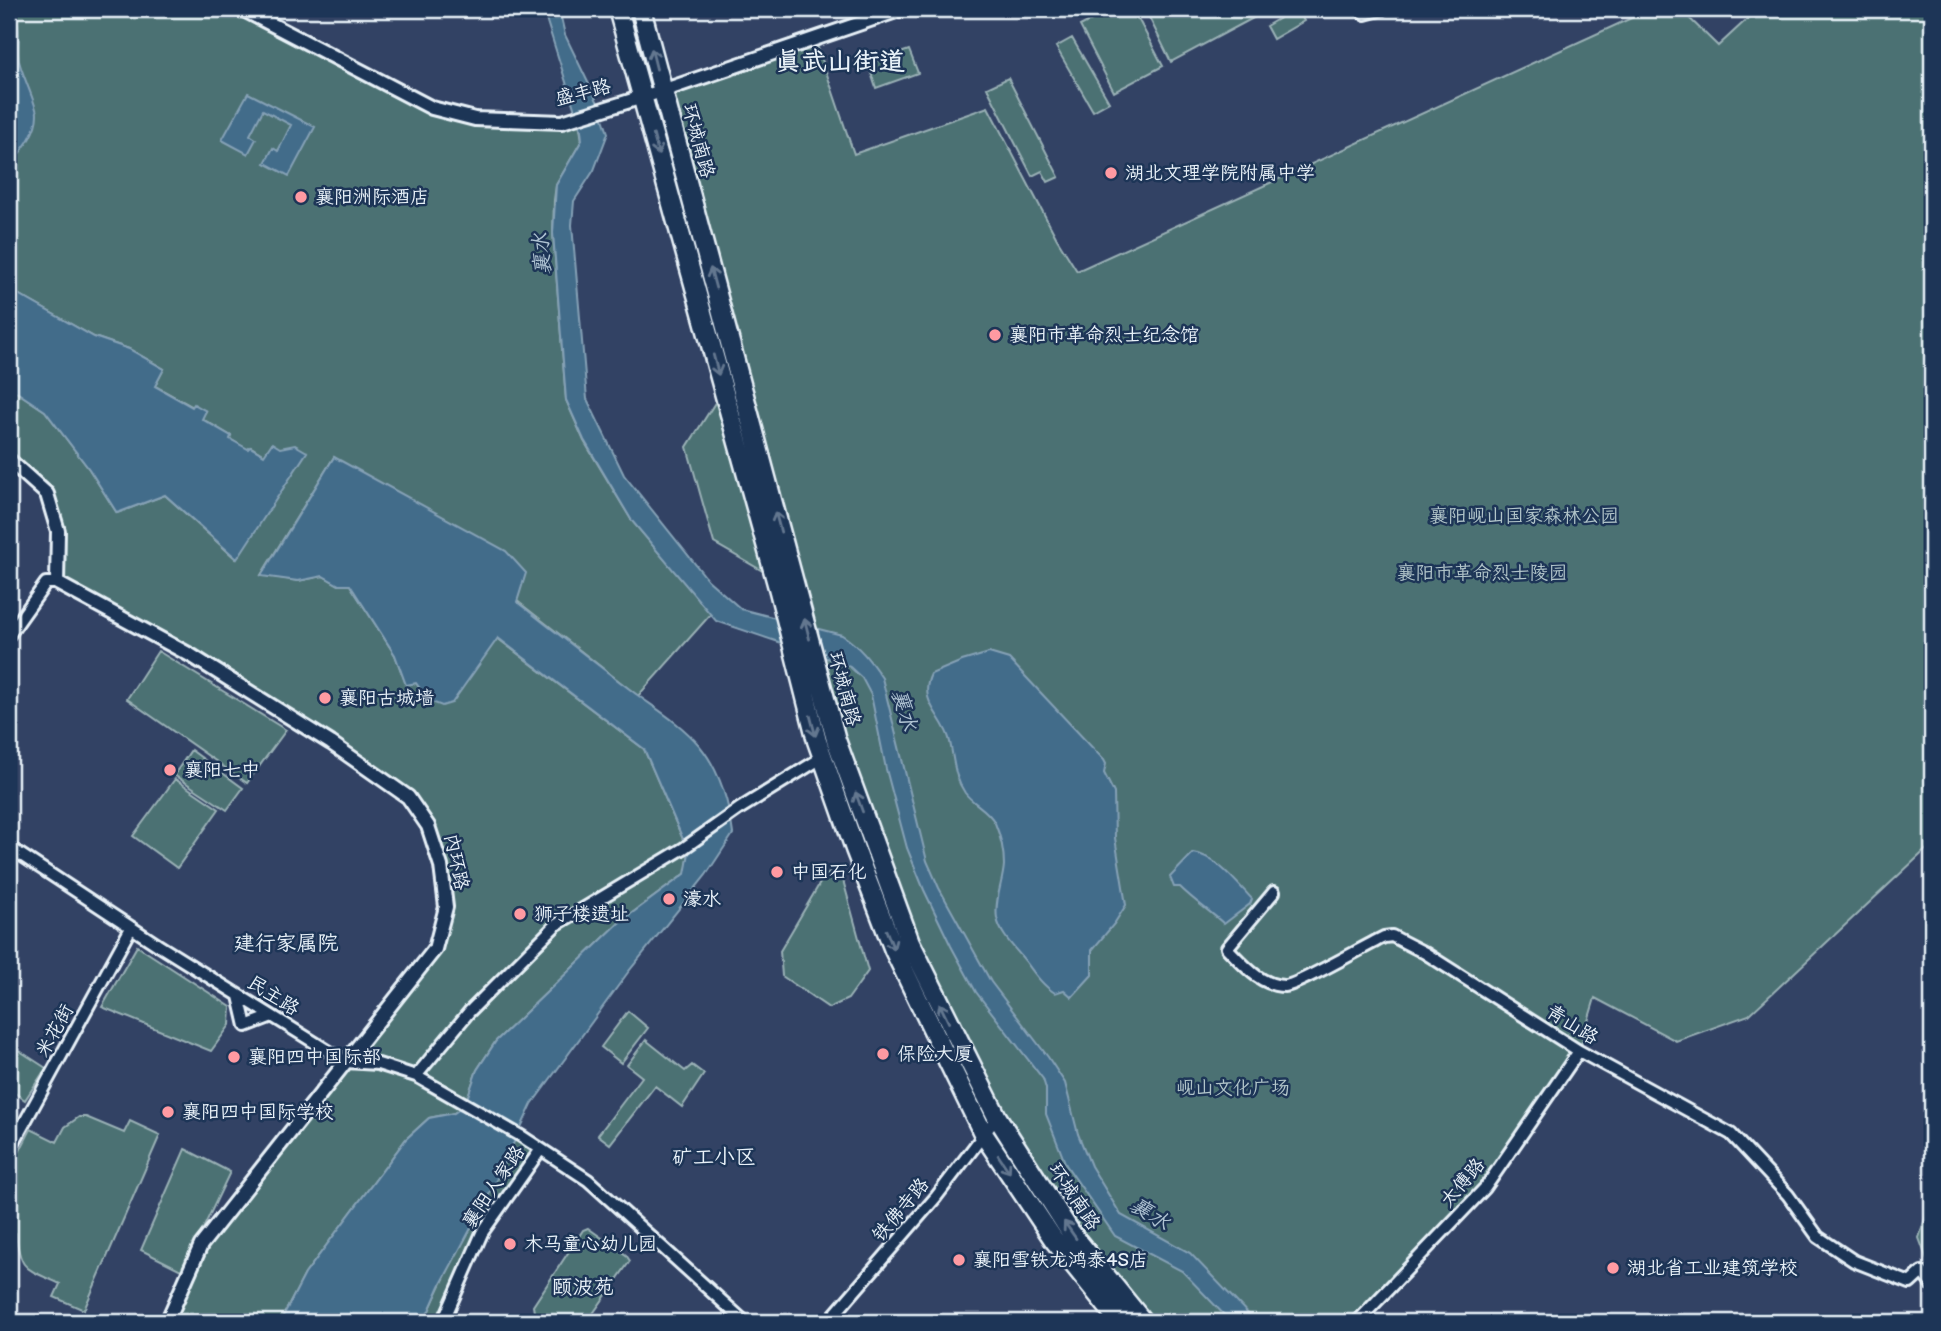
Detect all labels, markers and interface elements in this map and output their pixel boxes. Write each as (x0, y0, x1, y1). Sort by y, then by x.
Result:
district label: 真武山街道 (775, 47, 905, 78)
one-way arrow (647, 48, 660, 70)
street label: 盛丰路 (553, 75, 613, 111)
street label: 环城南路 (677, 101, 719, 181)
one-way arrow (650, 133, 663, 156)
place label: 湖北文理学院附属中学 (1125, 162, 1315, 185)
marker: 湖北文理学院附属中学 (1103, 165, 1119, 181)
place label: 襄阳洲际酒店 (315, 186, 429, 209)
marker: 襄阳洲际酒店 (293, 189, 309, 205)
water label: 襄水 (528, 231, 556, 276)
one-way arrow (706, 267, 719, 289)
place label: 襄阳市革命烈士纪念馆 (1009, 324, 1199, 347)
marker: 襄阳市革命烈士纪念馆 (987, 327, 1003, 343)
one-way arrow (711, 353, 724, 375)
park label: 襄阳岘山国家森林公园 (1429, 505, 1619, 528)
one-way arrow (770, 511, 783, 533)
park label: 襄阳市革命烈士陵园 (1396, 562, 1568, 585)
one-way arrow (799, 619, 812, 641)
street label: 环城南路 (823, 649, 865, 729)
water label: 襄水 (886, 686, 922, 735)
place label: 襄阳古城墙 (339, 687, 434, 710)
marker: 襄阳古城墙 (317, 690, 333, 706)
one-way arrow (807, 714, 820, 737)
place label: 襄阳七中 (184, 759, 260, 782)
marker: 襄阳七中 (162, 762, 178, 778)
one-way arrow (852, 792, 864, 814)
street label: 内环路 (439, 832, 473, 892)
place label: 中国石化 (791, 861, 867, 884)
marker: 中国石化 (769, 864, 785, 880)
place label: 濠水 (683, 888, 721, 911)
marker: 濠水 (661, 891, 677, 907)
place label: 狮子楼遗址 (534, 903, 629, 926)
marker: 狮子楼遗址 (512, 906, 528, 922)
one-way arrow (885, 928, 898, 950)
district label: 建行家属院 (234, 931, 339, 956)
street label: 民主路 (243, 971, 303, 1021)
street label: 米花街 (31, 1000, 79, 1062)
street label: 青山路 (1542, 1000, 1602, 1050)
one-way arrow (937, 1003, 951, 1024)
place label: 保险大厦 (897, 1043, 973, 1066)
place label: 襄阳四中国际部 (248, 1046, 381, 1069)
marker: 保险大厦 (875, 1046, 891, 1062)
marker: 襄阳四中国际部 (226, 1049, 242, 1065)
park label: 岘山文化广场 (1176, 1077, 1290, 1100)
place label: 襄阳四中国际学校 (182, 1101, 334, 1124)
marker: 襄阳四中国际学校 (160, 1104, 176, 1120)
street label: 襄阳人家路 (458, 1141, 530, 1233)
district label: 矿工小区 (672, 1145, 756, 1170)
one-way arrow (996, 1154, 1011, 1173)
street label: 太傅路 (1436, 1154, 1490, 1212)
street label: 环城南路 (1043, 1159, 1105, 1235)
street label: 铁佛寺路 (868, 1173, 934, 1247)
water label: 襄水 (1126, 1192, 1175, 1236)
one-way arrow (1063, 1221, 1077, 1240)
place label: 木马童心幼儿园 (524, 1233, 657, 1256)
marker: 木马童心幼儿园 (502, 1236, 518, 1252)
place label: 襄阳雪铁龙鸿泰4S店 (973, 1249, 1148, 1272)
marker: 襄阳雪铁龙鸿泰4S店 (951, 1252, 967, 1268)
place label: 湖北省工业建筑学校 (1627, 1257, 1798, 1280)
marker: 湖北省工业建筑学校 (1605, 1260, 1621, 1276)
district label: 颐波苑 (552, 1275, 615, 1300)

